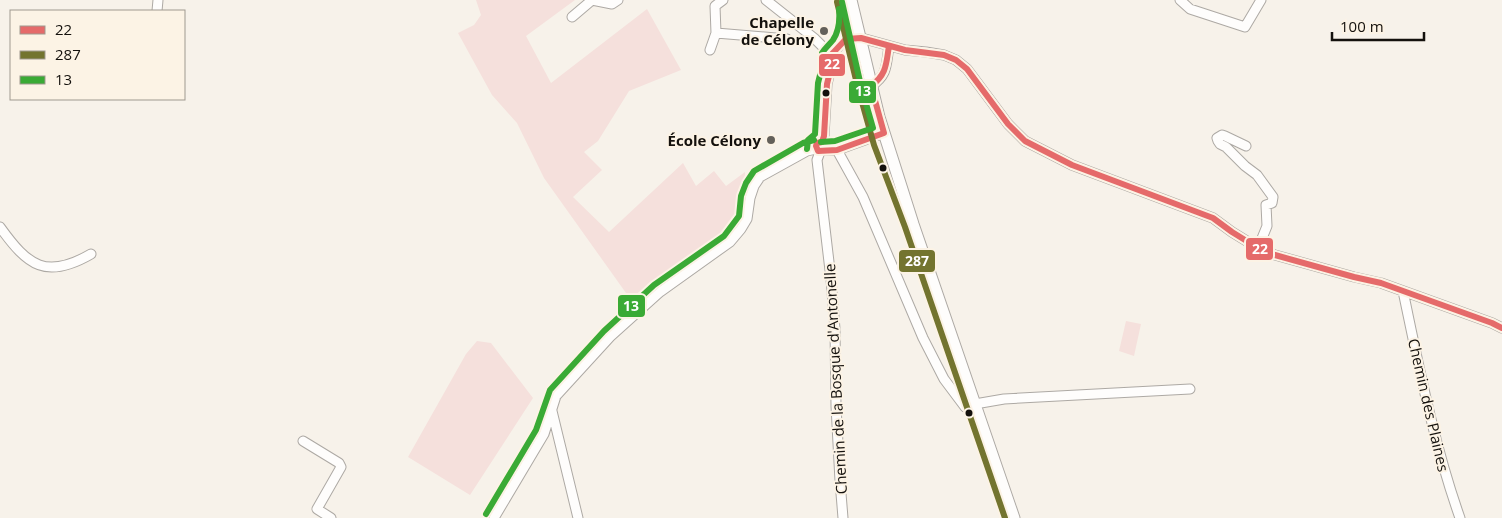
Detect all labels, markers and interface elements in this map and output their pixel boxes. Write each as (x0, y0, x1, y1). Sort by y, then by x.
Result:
legend (10, 10, 185, 100)
scale bar (1332, 10, 1424, 42)
place label: Chapelle de Célony (741, 12, 814, 49)
text: 100 m (1340, 16, 1384, 36)
text: 22 (55, 19, 72, 39)
marker: Chapelle de Célony (818, 25, 830, 37)
text: 287 (55, 44, 81, 64)
line badge: 22 (818, 53, 846, 77)
text: 22 (824, 54, 840, 73)
text: 13 (55, 69, 72, 89)
line badge: 13 (848, 80, 877, 104)
text: 13 (855, 81, 871, 100)
unlabelled marker (821, 88, 831, 98)
place label: École Célony (668, 130, 761, 150)
marker: École Célony (765, 134, 777, 146)
unlabelled marker (878, 163, 888, 173)
line badge: 22 (1245, 237, 1274, 261)
text: 22 (1252, 239, 1268, 258)
line badge: 287 (898, 249, 936, 273)
text: 287 (905, 251, 929, 270)
street label: Chemin de la Bosque d'Antonelle (819, 263, 851, 495)
line badge: 13 (617, 294, 646, 318)
text: 13 (623, 296, 639, 315)
street label: Chemin des Plaines (1404, 336, 1454, 474)
unlabelled marker (964, 408, 974, 418)

